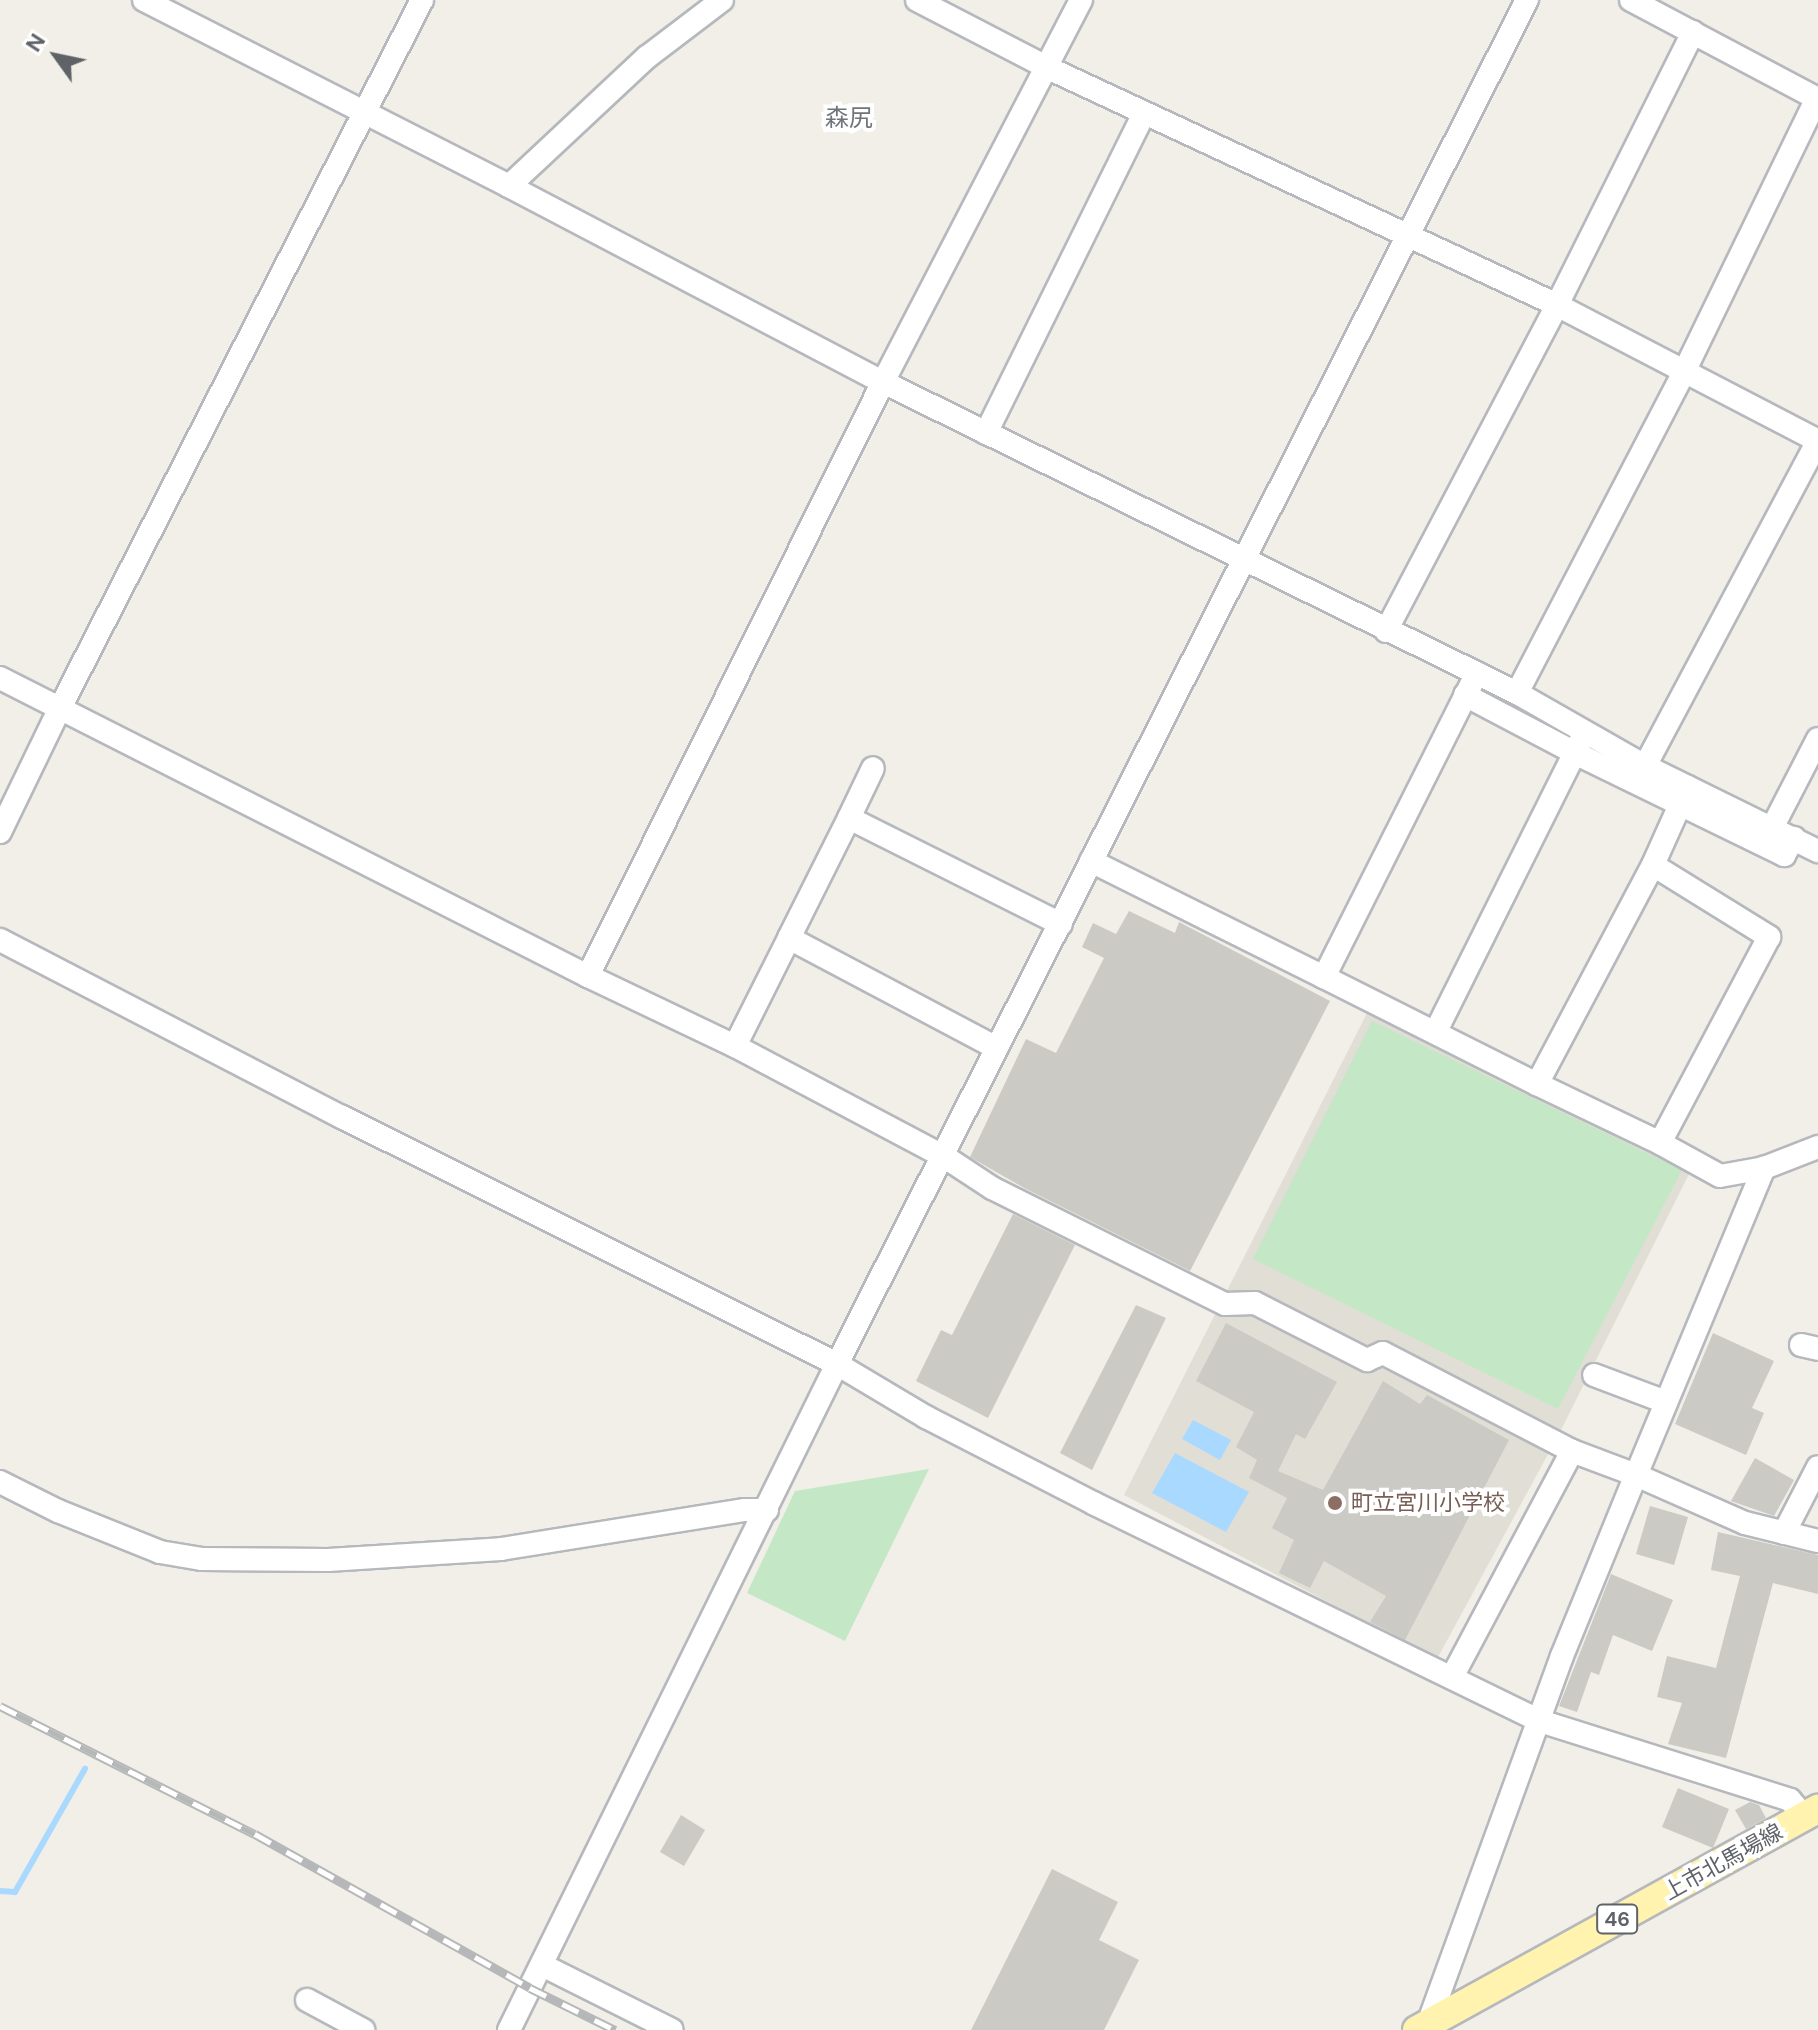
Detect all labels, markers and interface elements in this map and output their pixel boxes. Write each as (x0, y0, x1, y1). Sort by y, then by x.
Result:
north arrow (16, 16, 96, 96)
text: N (19, 28, 52, 57)
district label: 森尻 (825, 104, 873, 132)
place label: 町立宮川小学校 (1351, 1490, 1505, 1516)
marker: 町立宮川小学校 (1326, 1494, 1344, 1512)
street label: 上市北馬場線 (1659, 1818, 1787, 1906)
road number: 46 (1595, 1903, 1639, 1935)

